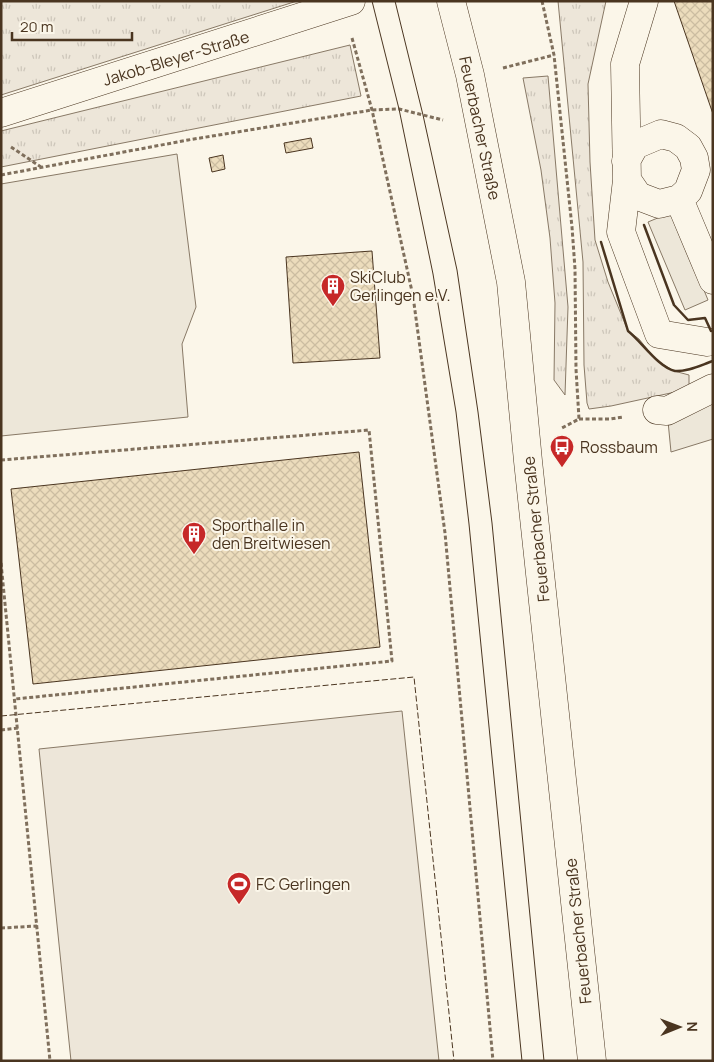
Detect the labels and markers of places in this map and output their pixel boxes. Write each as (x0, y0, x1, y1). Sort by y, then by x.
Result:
place label: SkiClub Gerlingen e.V. (350, 266, 451, 306)
building icon: SkiClub Gerlingen e.V. (320, 273, 346, 307)
bus stop icon: Rossbaum (549, 434, 575, 468)
place label: Rossbaum (580, 436, 658, 458)
place label: Sporthalle in den Breitwiesen (212, 514, 331, 554)
building icon: Sporthalle in den Breitwiesen (181, 521, 207, 555)
sports icon: FC Gerlingen (226, 871, 252, 905)
place label: FC Gerlingen (256, 873, 350, 895)

